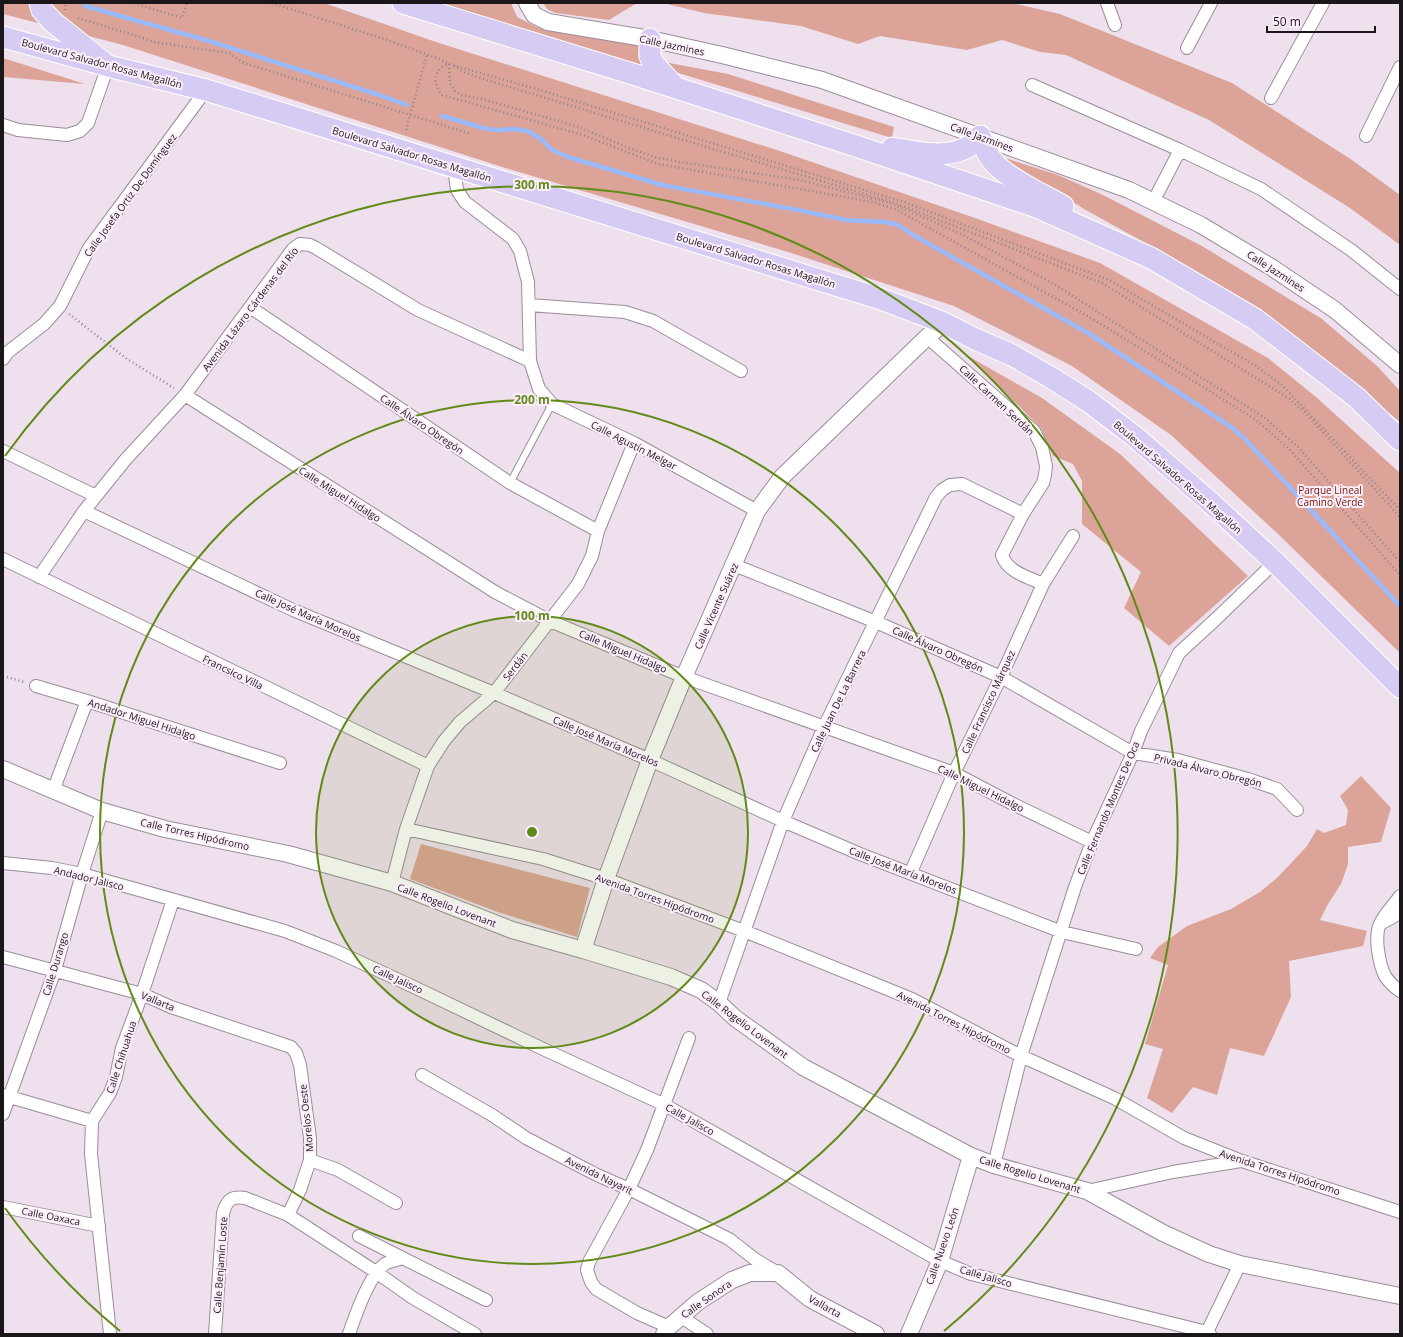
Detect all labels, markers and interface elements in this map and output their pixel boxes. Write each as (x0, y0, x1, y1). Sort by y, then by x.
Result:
scale bar (1267, 8, 1375, 34)
text: 50 m (1273, 13, 1301, 30)
street label: Calle Jazmines (638, 31, 706, 59)
street label: Boulevard Salvador Rosas Magallón (20, 35, 184, 91)
street label: Calle Jazmines (948, 119, 1016, 155)
street label: Boulevard Salvador Rosas Magallón (331, 123, 493, 185)
street label: Calle Josefa Ortiz De Domínguez (80, 130, 180, 260)
text: 300 m (514, 176, 550, 193)
street label: Boulevard Salvador Rosas Magallón (675, 229, 837, 291)
street label: Avenida Lázaro Cárdenas del Río (199, 244, 301, 374)
street label: Calle Jazmines (1244, 247, 1308, 295)
street label: Calle Carmen Serdán (957, 362, 1037, 438)
street label: Calle Álvaro Obregón (377, 391, 467, 457)
text: 200 m (514, 391, 550, 408)
street label: Calle Agustín Melgar (589, 417, 679, 473)
street label: Boulevard Salvador Rosas Magallón (1111, 417, 1245, 537)
street label: Calle Miguel Hidalgo (296, 463, 384, 525)
park label: Parque Lineal Camino Verde (1297, 483, 1363, 509)
street label: Calle Vicente Suárez (691, 560, 742, 652)
street label: Calle José María Morelos (253, 585, 363, 645)
text: 100 m (514, 607, 550, 624)
street label: Calle Álvaro Obregón (890, 623, 986, 675)
street label: Calle Miguel Hidalgo (577, 626, 669, 676)
street label: Calle Juan De La Barrera (807, 647, 869, 755)
street label: Calle Francisco Márquez (958, 648, 1018, 756)
street label: Serdán (499, 649, 531, 683)
street label: Francsico Villa (200, 651, 266, 693)
street label: Andador Miguel Hidalgo (86, 695, 198, 743)
street label: Calle José María Morelos (551, 712, 661, 770)
street label: Calle Fernando Montes De Oca (1073, 739, 1143, 877)
street label: Privada Álvaro Obregón (1153, 750, 1263, 790)
street label: Calle Miguel Hidalgo (935, 761, 1027, 815)
street label: Calle Torres Hipódromo (139, 815, 251, 853)
centre of rings (525, 825, 539, 839)
street label: Calle José María Morelos (847, 843, 959, 897)
street label: Andador Jalisco (52, 863, 126, 893)
street label: Avenida Torres Hipódromo (593, 870, 717, 926)
street label: Calle Rogelio Lovenant (395, 880, 499, 931)
street label: Calle Durango (39, 931, 71, 997)
street label: Calle Jalisco (371, 961, 425, 997)
street label: Calle Rogelio Lovenant (699, 987, 792, 1062)
street label: Avenida Torres Hipódromo (895, 987, 1013, 1057)
street label: Vallarta (139, 988, 177, 1014)
street label: Calle Chihuahua (103, 1019, 139, 1095)
street label: Morelos Oeste (295, 1083, 317, 1153)
street label: Calle Jalisco (663, 1100, 717, 1138)
street label: Avenida Torres Hipódromo (1218, 1146, 1342, 1198)
street label: Calle Rogelio Lovenant (978, 1152, 1083, 1196)
street label: Avenida Nayarit (563, 1153, 636, 1198)
street label: Calle Oaxaca (20, 1203, 82, 1229)
street label: Calle Nuevo León (922, 1205, 962, 1287)
street label: Calle Benjamín Loste (210, 1216, 230, 1314)
street label: Calle Jalisco (958, 1262, 1014, 1290)
street label: Calle Sonora (678, 1277, 734, 1321)
street label: Vallarta (806, 1291, 844, 1321)

